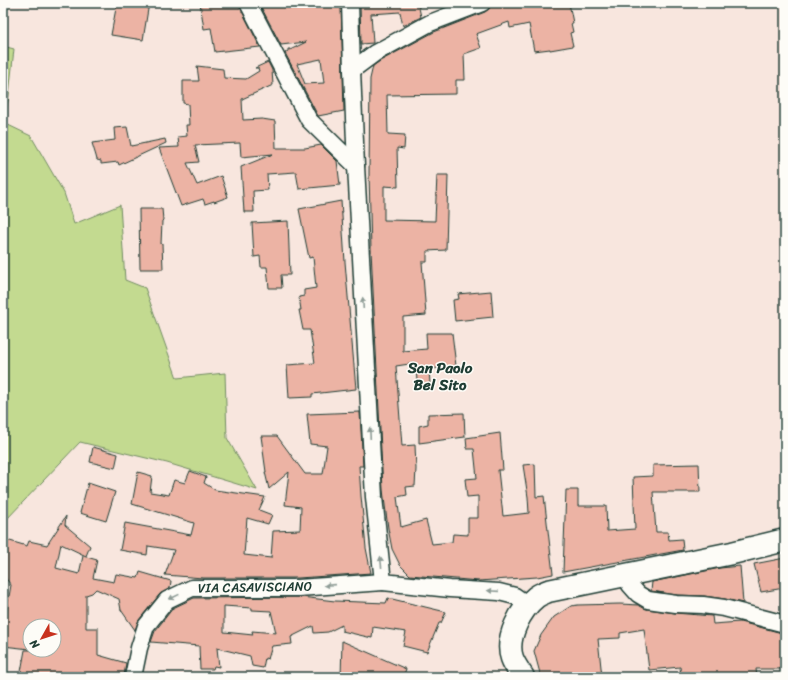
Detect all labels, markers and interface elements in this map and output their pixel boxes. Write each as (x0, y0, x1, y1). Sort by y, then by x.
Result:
one-way arrow (360, 297, 367, 309)
district label: San Paolo Bel Sito (407, 355, 473, 398)
one-way arrow (367, 427, 374, 439)
one-way arrow (378, 556, 384, 568)
street label: VIA CASAVISCIANO (198, 575, 312, 599)
one-way arrow (324, 582, 336, 589)
one-way arrow (487, 588, 499, 595)
one-way arrow (169, 593, 180, 600)
north arrow (22, 618, 62, 658)
text: N (25, 635, 45, 654)

